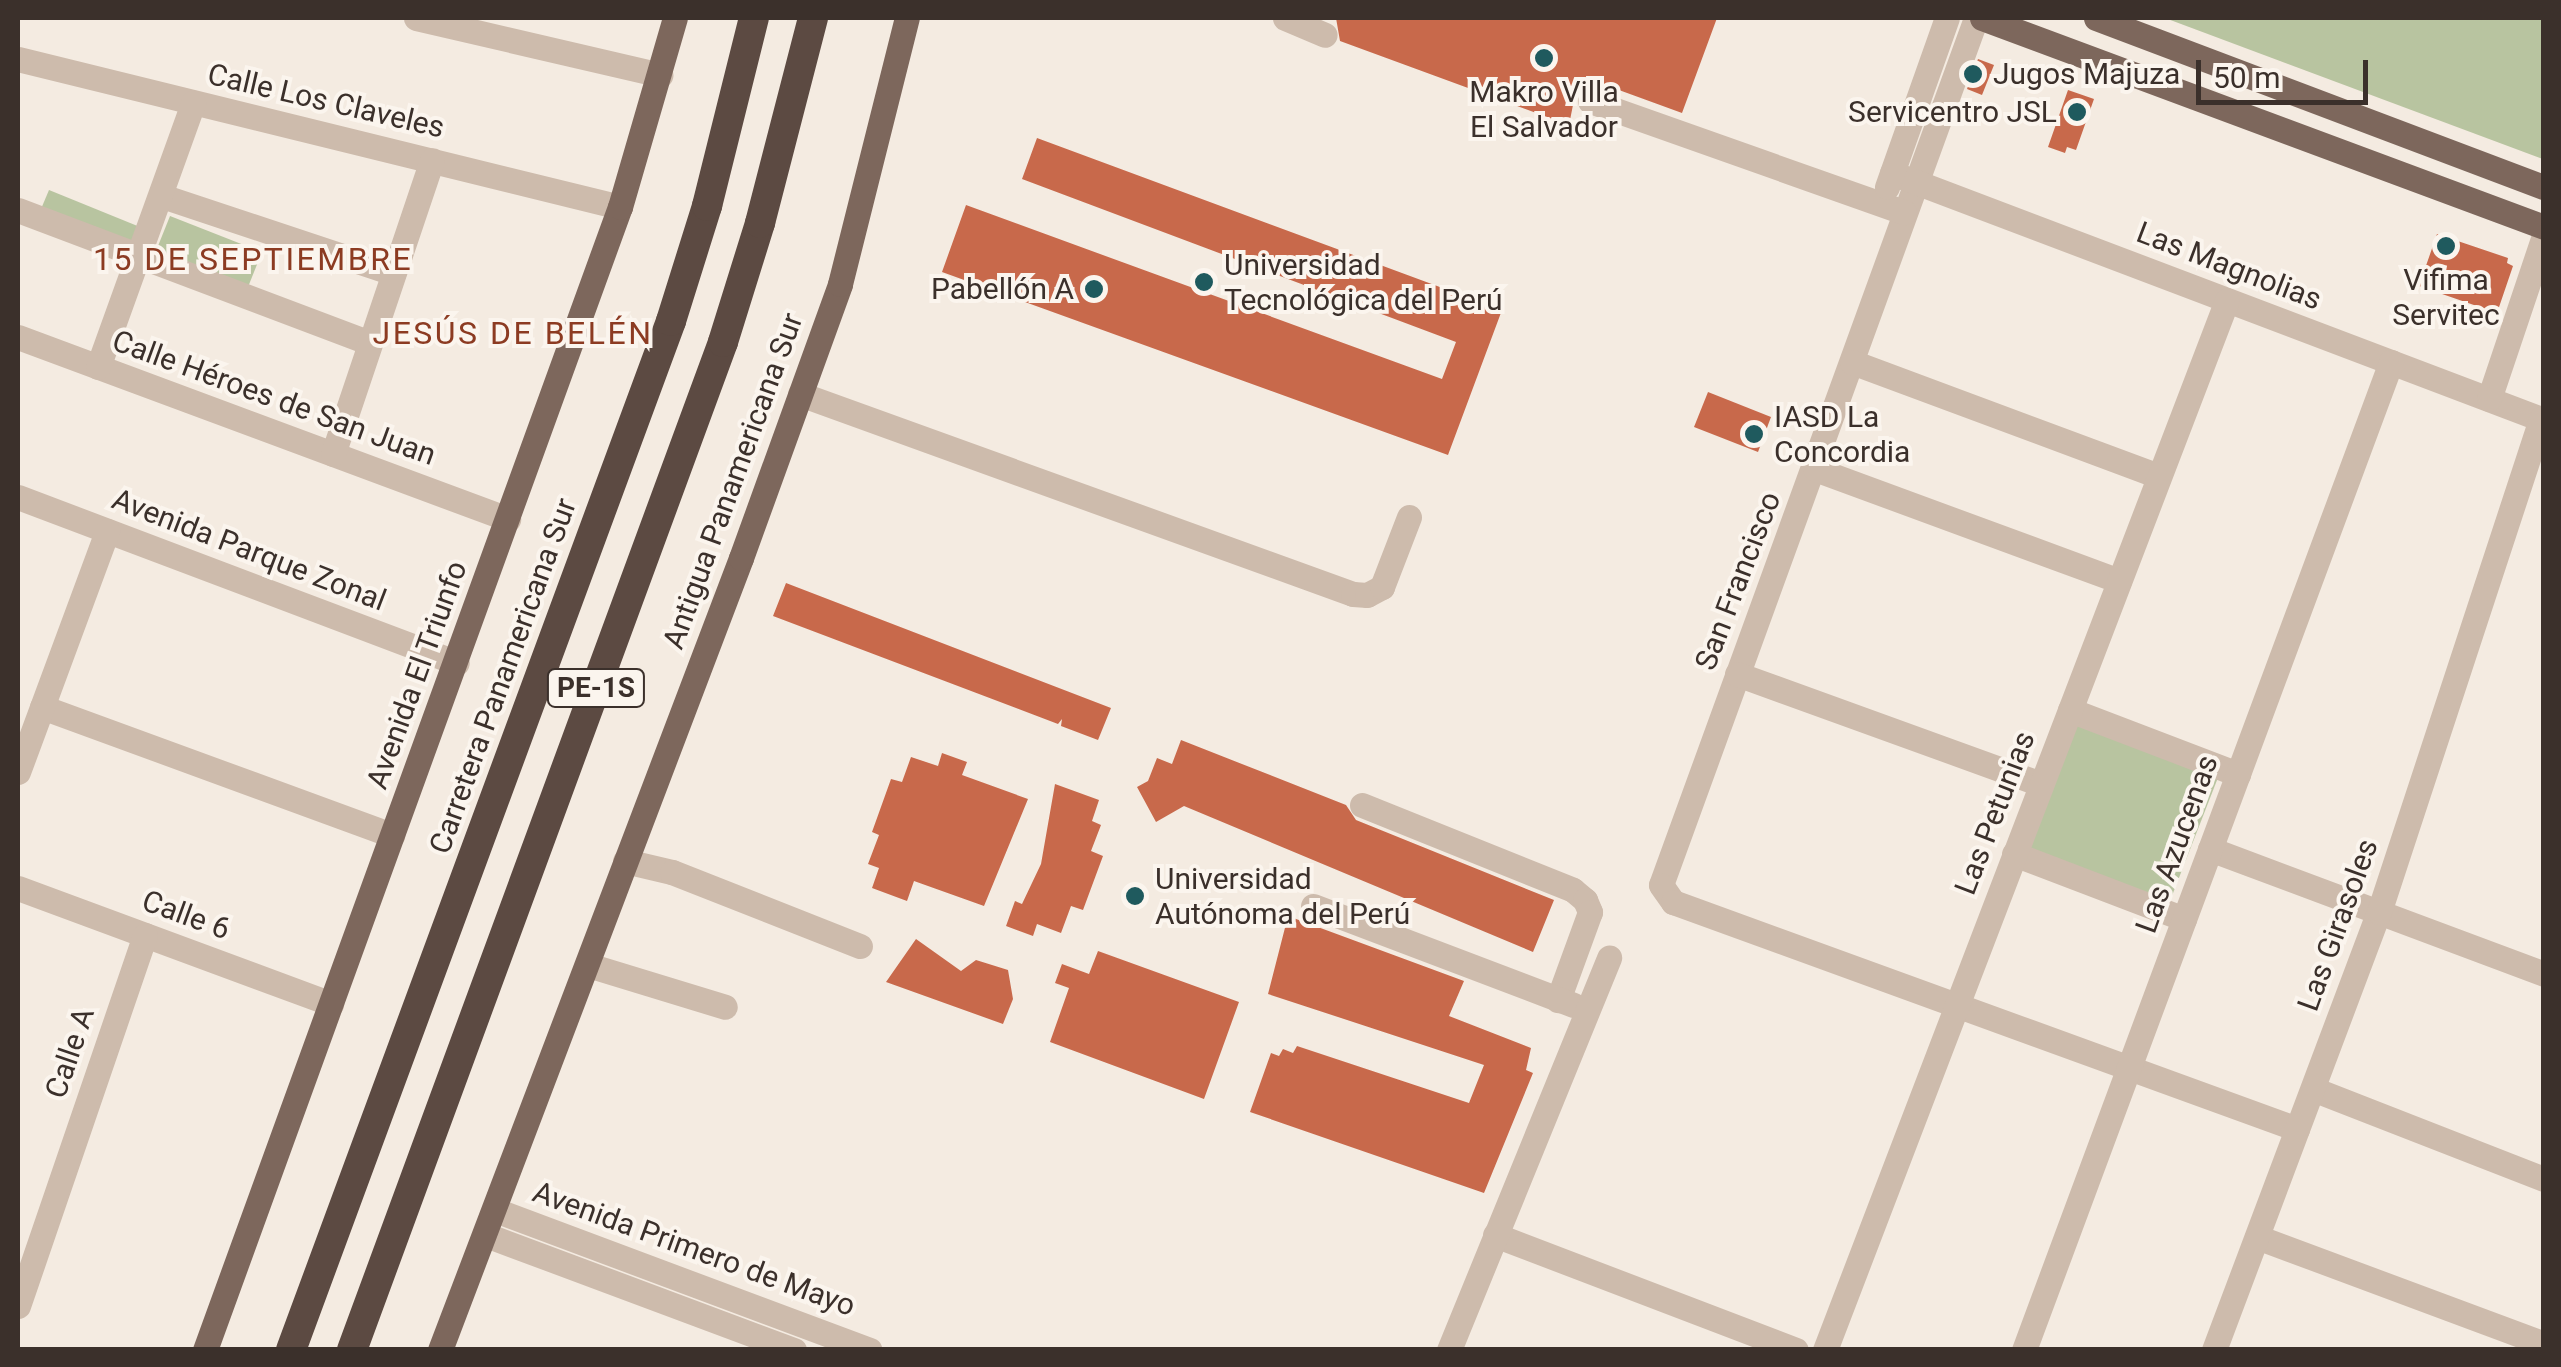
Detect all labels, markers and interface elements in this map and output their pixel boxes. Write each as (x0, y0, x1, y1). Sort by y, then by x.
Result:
scale bar (2201, 40, 2374, 102)
marker: Makro Villa El Salvador (1533, 47, 1555, 69)
street label: Calle Los Claveles (204, 56, 448, 146)
place label: Jugos Majuza (1993, 56, 2180, 92)
text: 50 m (2213, 60, 2280, 95)
marker: Jugos Majuza (1962, 63, 1984, 85)
place label: Makro Villa El Salvador (1469, 74, 1619, 144)
place label: Servicentro JSL (1848, 94, 2057, 130)
marker: Servicentro JSL (2066, 101, 2088, 123)
street label: Las Magnolias (2132, 214, 2326, 318)
marker: Vifima Servitec (2435, 235, 2457, 257)
district label: 15 DE SEPTIEMBRE (93, 240, 413, 278)
place label: Universidad Tecnológica del Perú (1224, 247, 1503, 318)
place label: Vifima Servitec (2392, 262, 2500, 332)
place label: Pabellón A (931, 271, 1074, 307)
marker: Universidad Tecnológica del Perú (1193, 271, 1215, 293)
marker: Pabellón A (1083, 278, 1105, 300)
street label: Antigua Panamericana Sur (655, 308, 811, 654)
district label: JESÚS DE BELÉN (372, 314, 654, 352)
street label: Calle Héroes de San Juan (107, 323, 441, 473)
place label: IASD La Concordia (1774, 399, 1910, 470)
marker: IASD La Concordia (1743, 423, 1765, 445)
street label: Avenida Parque Zonal (107, 481, 391, 619)
street label: San Francisco (1687, 487, 1789, 675)
street label: Carretera Panamericana Sur (422, 493, 584, 859)
street label: Avenida El Triunfo (359, 556, 475, 794)
road number: PE-1S (546, 665, 646, 711)
street label: Las Petunias (1947, 726, 2043, 900)
street label: Las Azucenas (2128, 750, 2226, 938)
street label: Las Girasoles (2290, 834, 2386, 1016)
place label: Universidad Autónoma del Perú (1155, 861, 1410, 932)
street label: Calle 6 (137, 883, 235, 947)
marker: Universidad Autónoma del Perú (1124, 885, 1146, 907)
street label: Calle A (38, 1003, 102, 1103)
street label: Avenida Primero de Mayo (528, 1174, 860, 1324)

